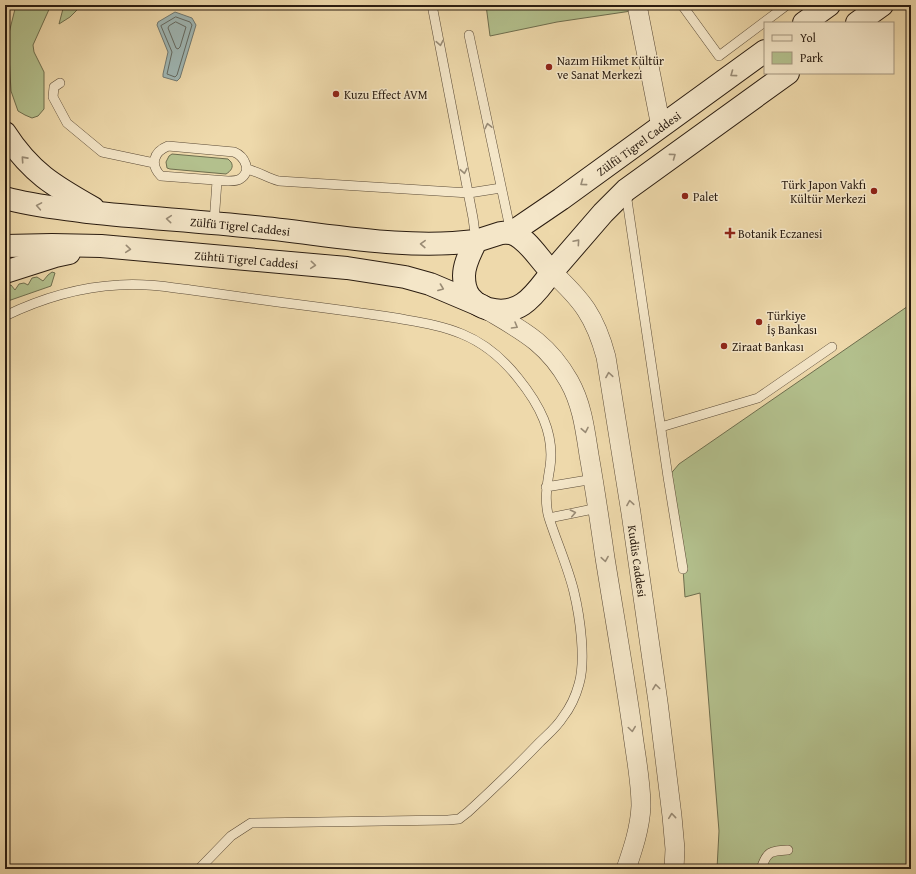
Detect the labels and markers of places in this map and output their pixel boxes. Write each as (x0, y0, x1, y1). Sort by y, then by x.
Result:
place label: Nazım Hikmet Kültür ve Sanat Merkezi (557, 52, 664, 83)
marker: Nazım Hikmet Kültür ve Sanat Merkezi (544, 62, 554, 72)
place label: Kuzu Effect AVM (344, 86, 428, 103)
marker: Kuzu Effect AVM (331, 89, 341, 99)
place label: Türk Japon Vakfı Kültür Merkezi (782, 176, 867, 207)
marker: Türk Japon Vakfı Kültür Merkezi (869, 186, 879, 196)
place label: Palet (693, 188, 719, 205)
marker: Palet (680, 191, 690, 201)
place label: Botanik Eczanesi (738, 225, 823, 242)
marker: Botanik Eczanesi (725, 228, 735, 238)
place label: Türkiye İş Bankası (767, 307, 818, 338)
marker: Türkiye İş Bankası (754, 317, 764, 327)
place label: Ziraat Bankası (732, 338, 805, 355)
marker: Ziraat Bankası (719, 341, 729, 351)

